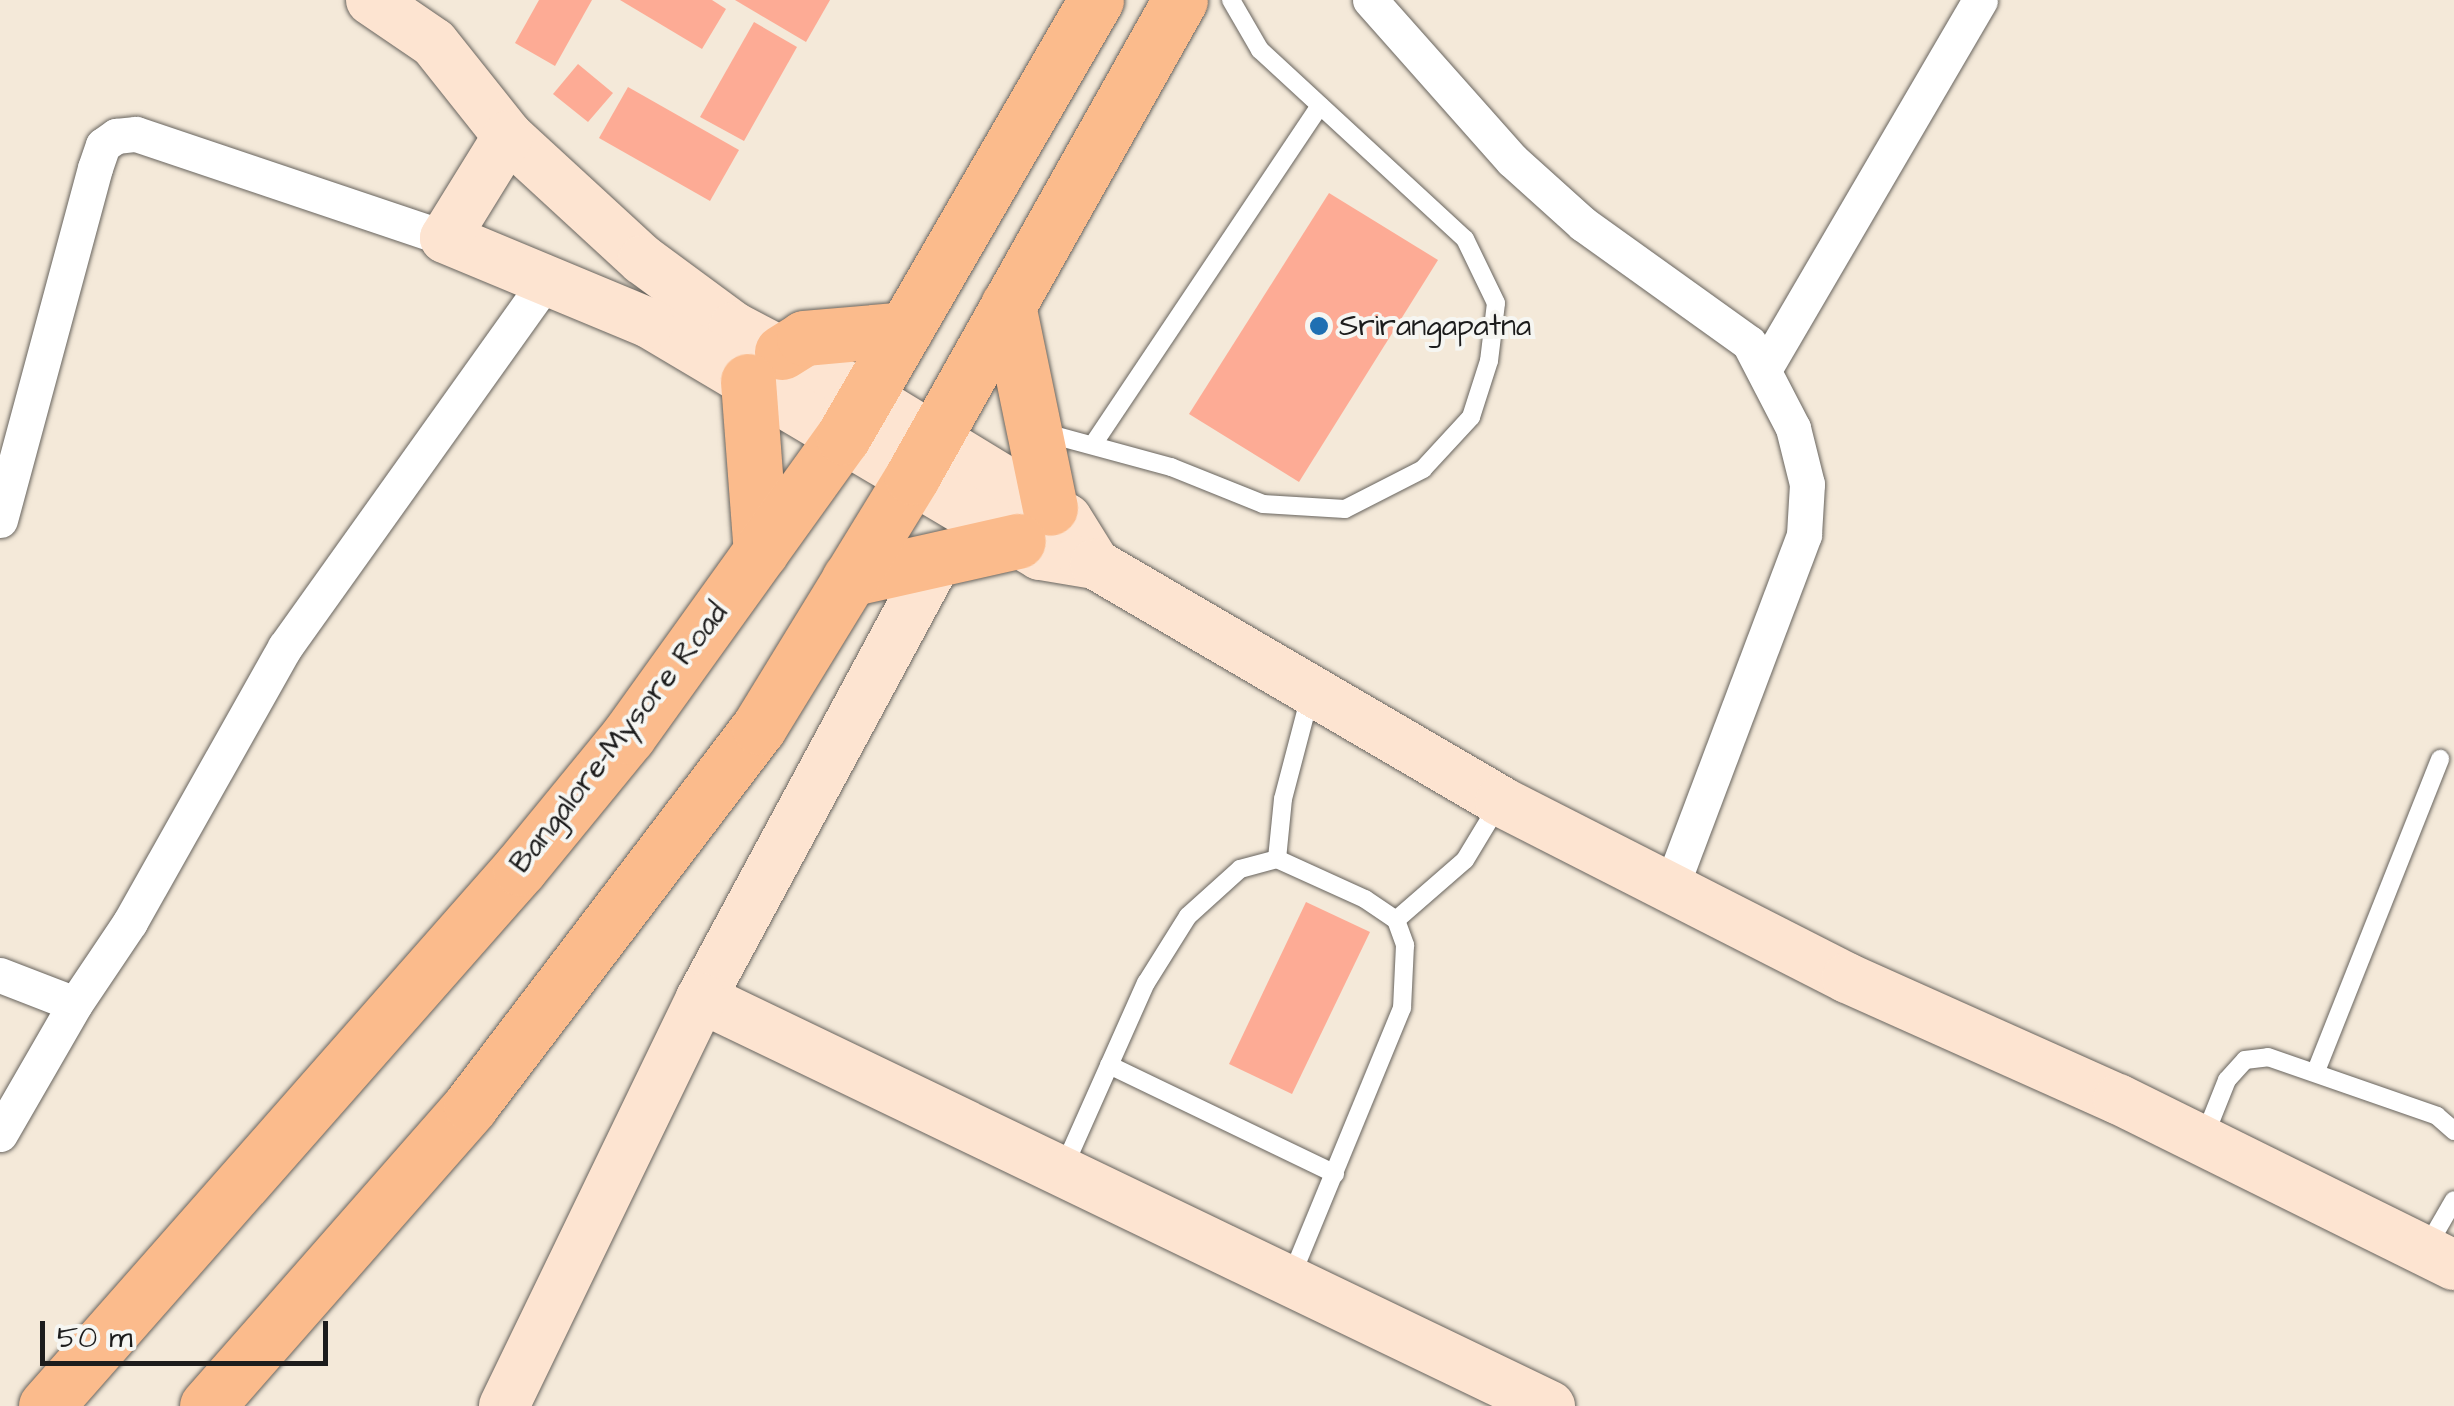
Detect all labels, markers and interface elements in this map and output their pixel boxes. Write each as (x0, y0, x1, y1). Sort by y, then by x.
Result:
place label: Srirangapatna (1339, 308, 1531, 344)
marker: Srirangapatna (1308, 315, 1330, 337)
street label: Bangalore-Mysore Road (502, 596, 736, 880)
scale bar (45, 1301, 332, 1363)
text: 50 m (57, 1317, 133, 1359)

